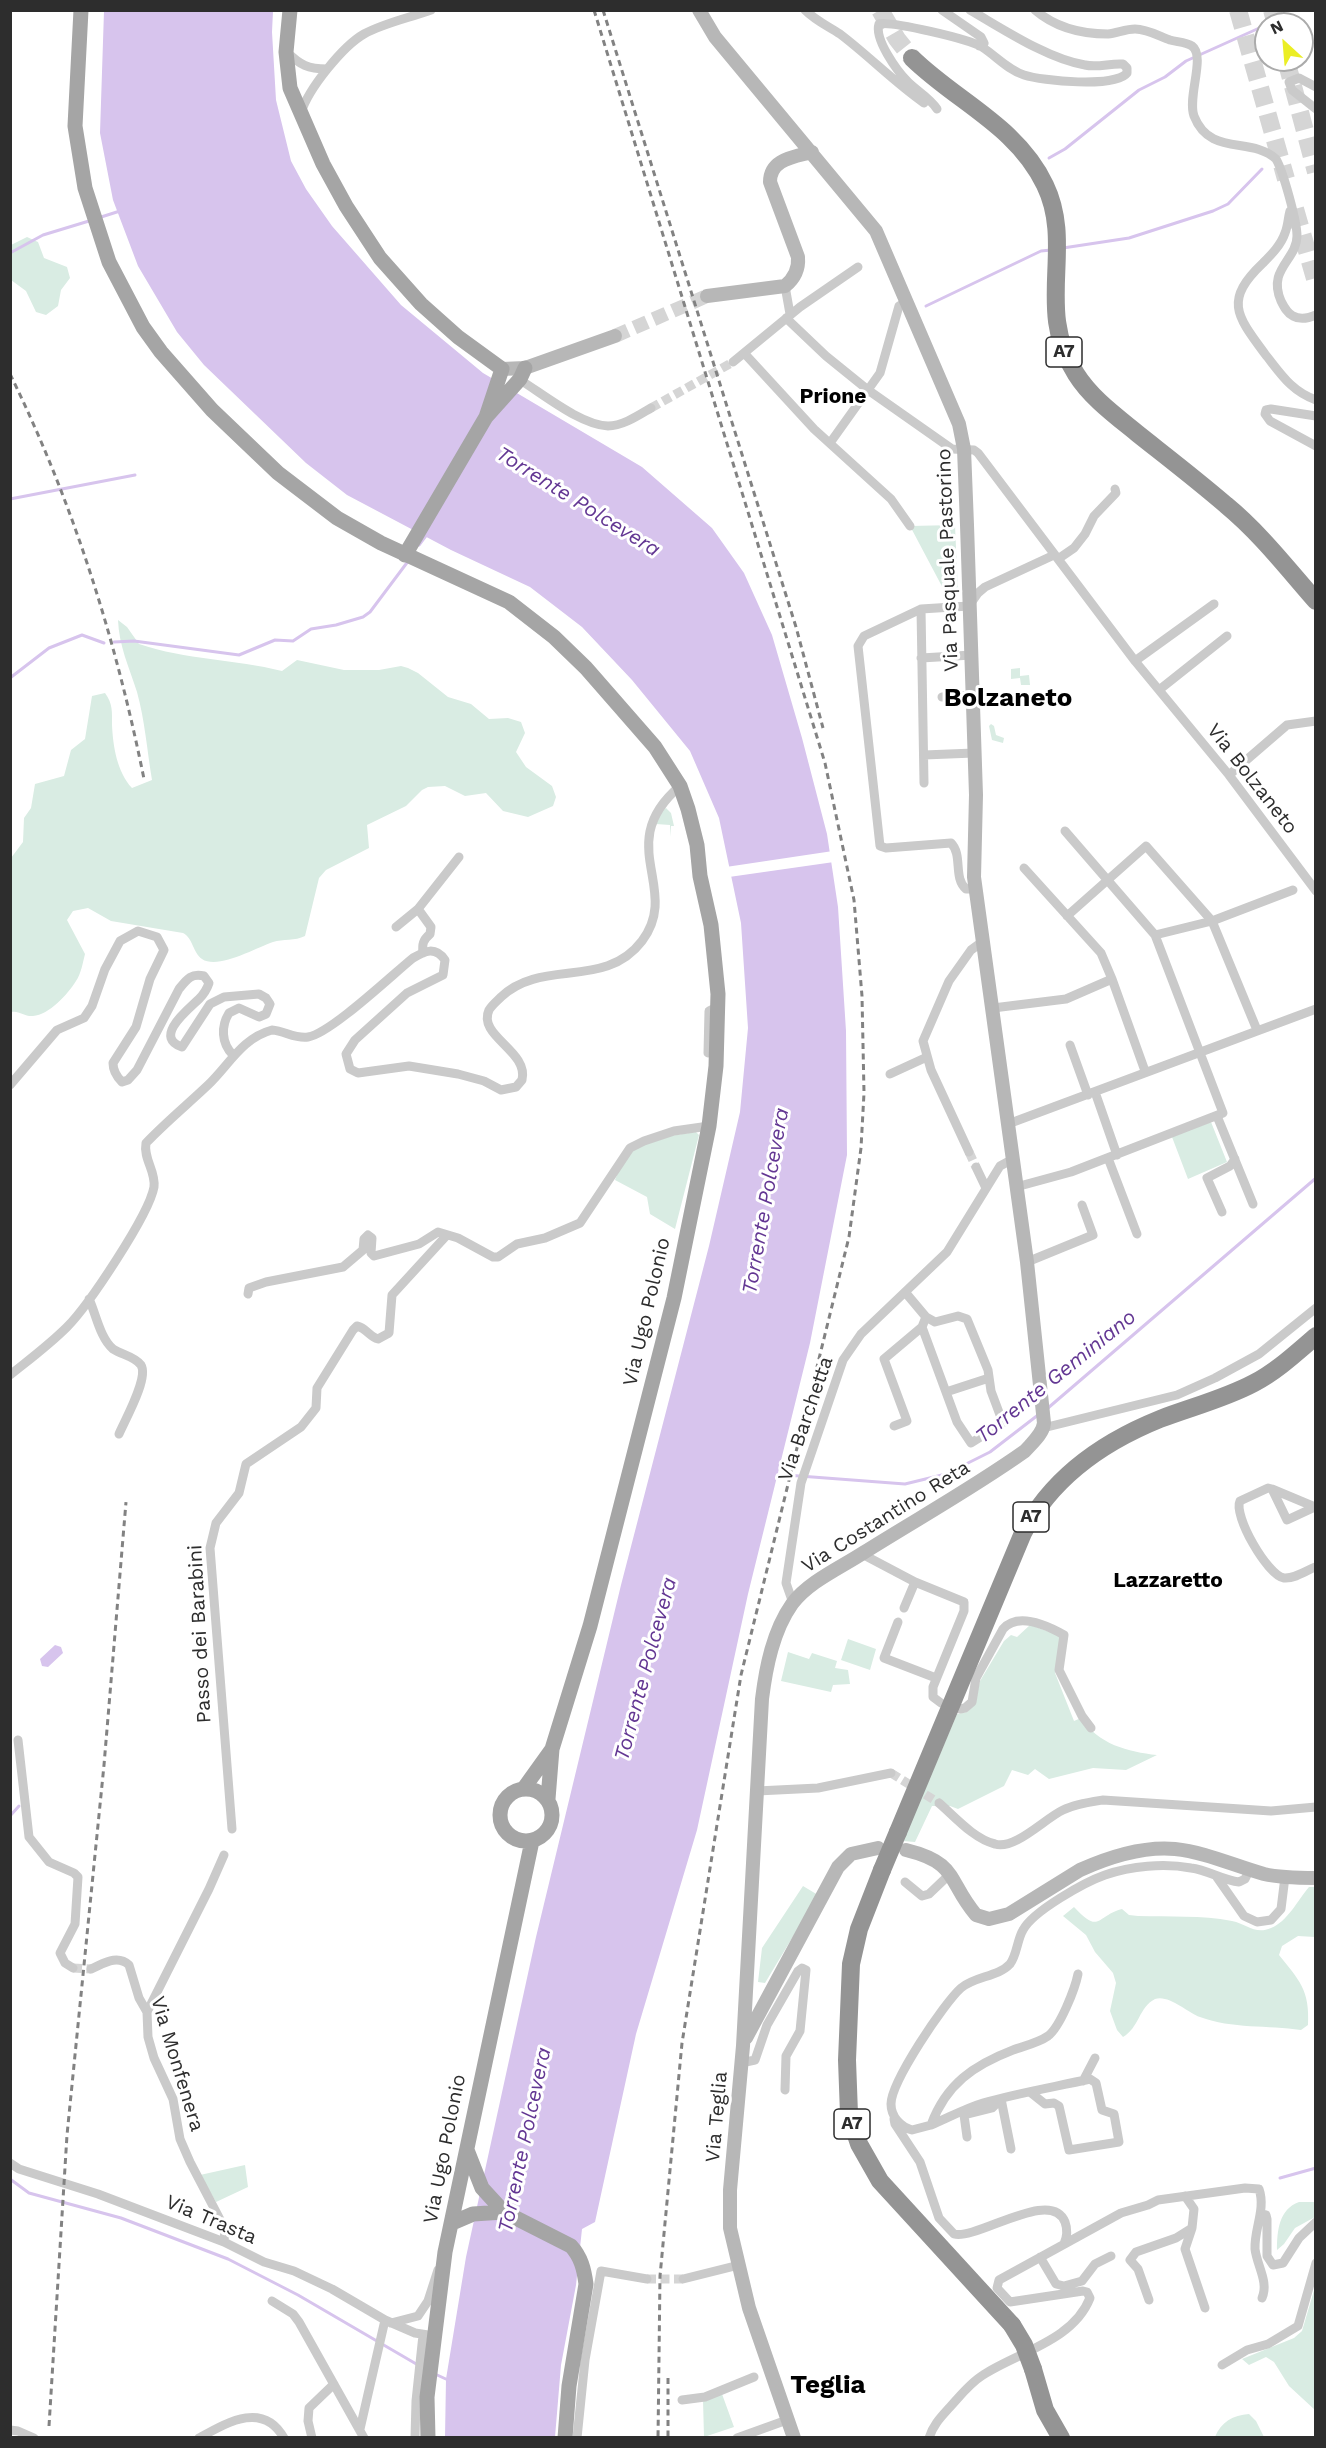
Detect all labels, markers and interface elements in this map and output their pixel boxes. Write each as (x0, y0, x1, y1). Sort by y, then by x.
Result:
north arrow (1254, 12, 1314, 72)
text: N (1267, 16, 1286, 38)
road number: A7 (1046, 337, 1082, 367)
district label: Prione (800, 384, 866, 410)
water label: Torrente Polcevera (491, 441, 665, 563)
street label: Via Pasquale Pastorino (932, 448, 964, 672)
district label: Bolzaneto (944, 682, 1072, 714)
street label: Via Bolzaneto (1201, 719, 1303, 839)
water label: Torrente Polcevera (737, 1106, 795, 1296)
street label: Via Ugo Polonio (618, 1235, 676, 1389)
water label: Torrente Geminiano (971, 1305, 1141, 1449)
street label: Via Barchetta (773, 1354, 839, 1484)
street label: Via Costantino Reta (798, 1456, 974, 1578)
road number: A7 (1013, 1502, 1049, 1532)
street label: Passo dei Barabini (183, 1544, 217, 1724)
district label: Lazzaretto (1113, 1568, 1223, 1594)
water label: Torrente Polcevera (609, 1575, 683, 1763)
street label: Via Monfenera (145, 1994, 209, 2134)
water label: Torrente Polcevera (493, 2045, 557, 2235)
street label: Via Teglia (701, 2071, 733, 2163)
street label: Via Ugo Polonio (419, 2072, 471, 2226)
road number: A7 (834, 2109, 870, 2139)
street label: Via Trasta (162, 2190, 260, 2250)
district label: Teglia (790, 2369, 866, 2401)

